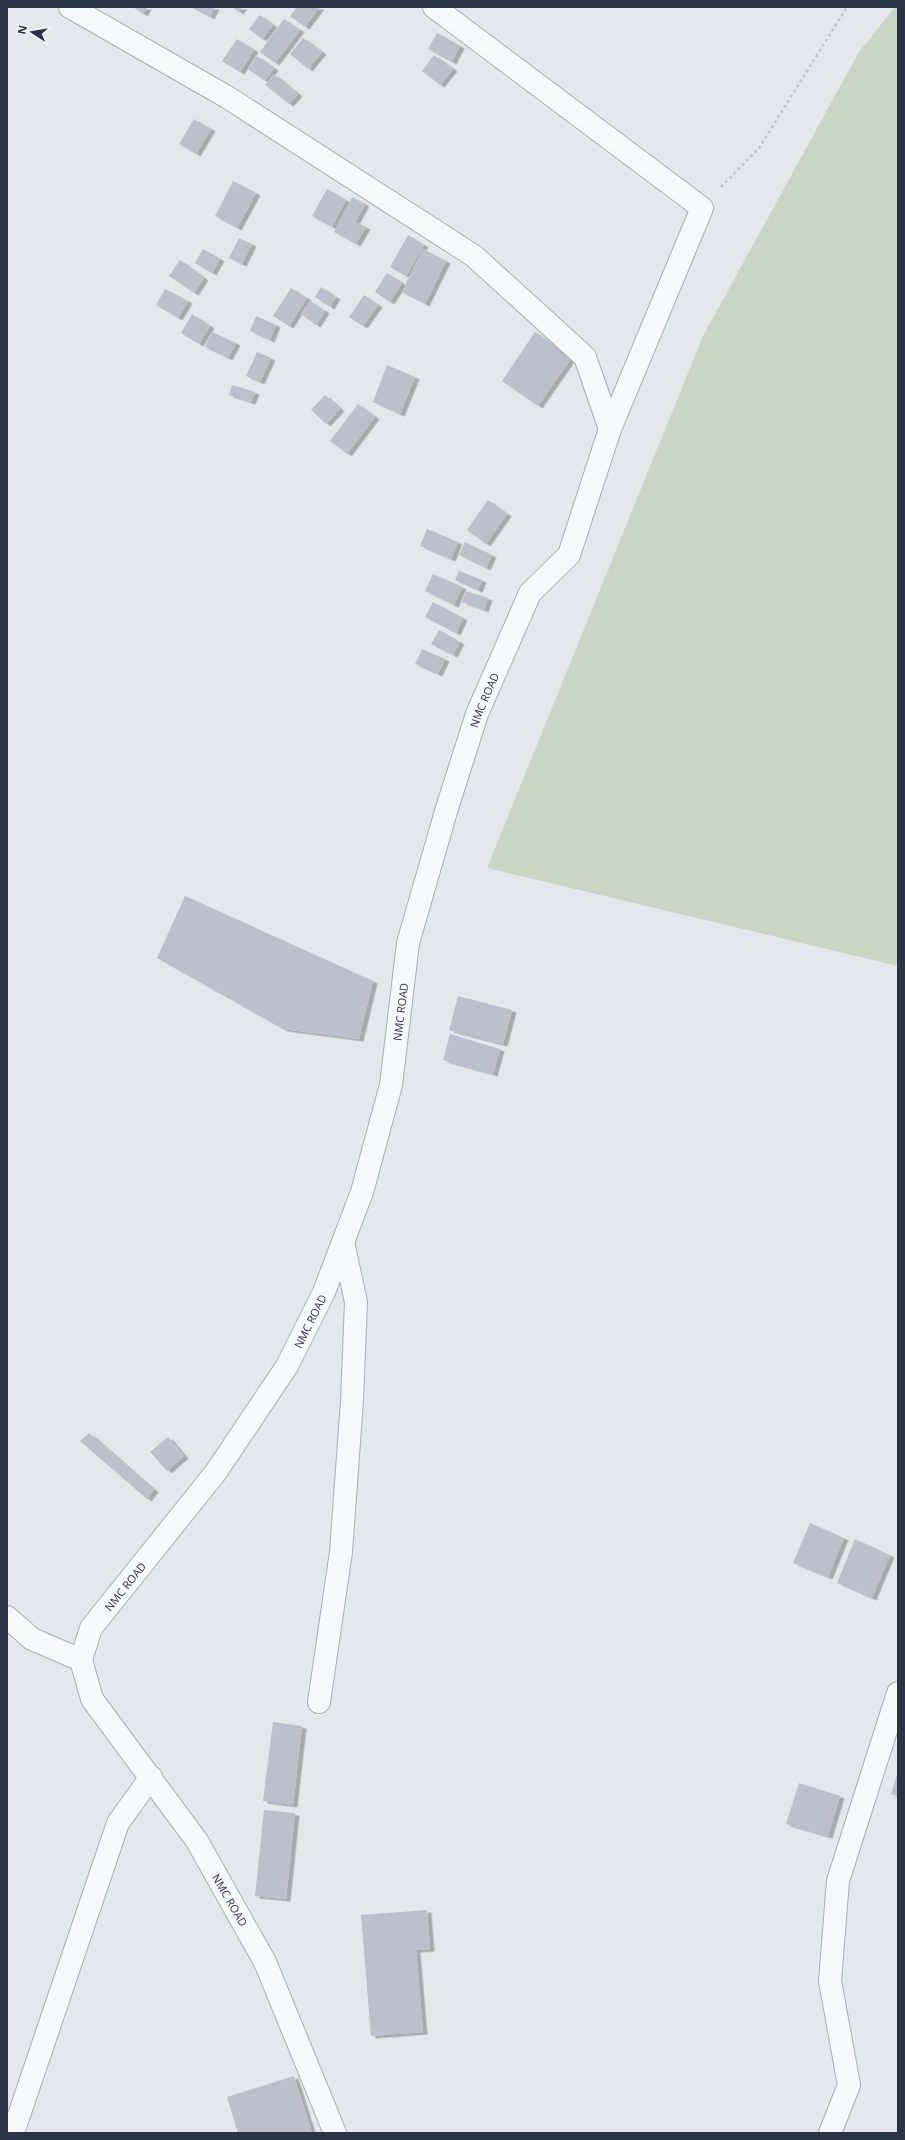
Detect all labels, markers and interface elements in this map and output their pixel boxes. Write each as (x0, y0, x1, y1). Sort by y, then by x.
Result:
north arrow (12, 12, 52, 52)
text: N (13, 24, 30, 36)
street label: NMC ROAD (466, 670, 502, 729)
street label: NMC ROAD (389, 982, 411, 1042)
street label: NMC ROAD (290, 1292, 329, 1350)
street label: NMC ROAD (101, 1559, 149, 1613)
street label: NMC ROAD (209, 1871, 251, 1929)

